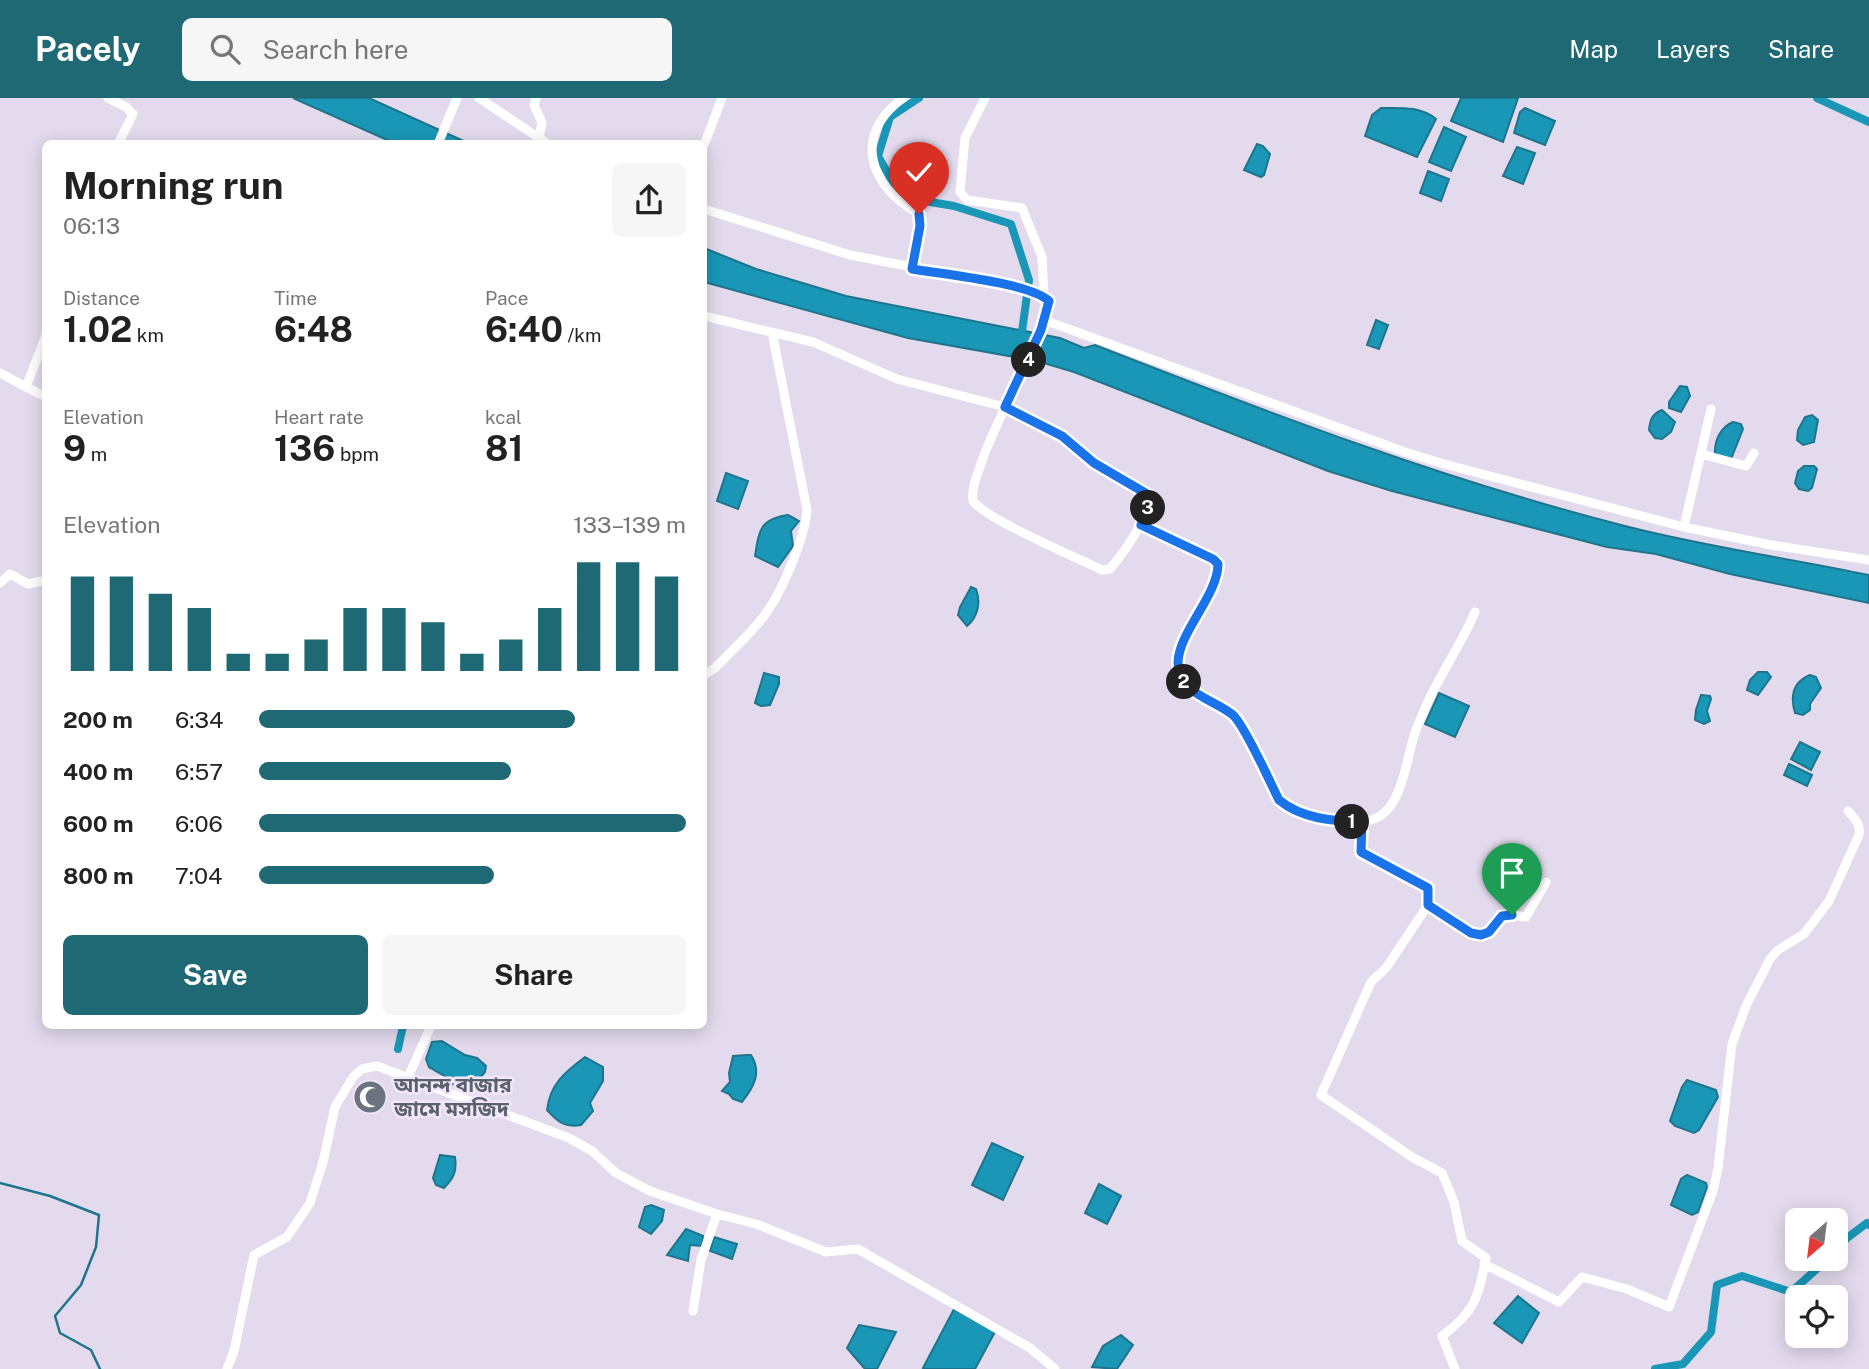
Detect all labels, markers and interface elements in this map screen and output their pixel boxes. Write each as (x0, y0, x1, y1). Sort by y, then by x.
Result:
search box (182, 18, 672, 81)
text: Pacely (35, 30, 140, 68)
icon: search (206, 30, 244, 68)
text: Search here (262, 34, 408, 65)
text: Map (1569, 35, 1618, 63)
text: Layers (1656, 35, 1730, 63)
text: Share (1768, 35, 1834, 63)
pin (889, 142, 949, 214)
icon: check (900, 153, 938, 191)
text: Morning run (63, 163, 284, 208)
button: share (612, 163, 686, 237)
text: 06:13 (63, 212, 120, 239)
text: Distance (63, 287, 140, 309)
text: Time (274, 287, 317, 309)
text: Pace (485, 287, 528, 309)
text: 1.02 (63, 309, 132, 350)
text: 6:48 (274, 309, 353, 350)
text: 6:40 (485, 309, 563, 350)
text: km (132, 324, 164, 346)
text: /km (563, 324, 601, 346)
pin: 4 (1012, 342, 1046, 378)
text: 4 (1022, 348, 1035, 370)
text: Elevation (63, 406, 144, 428)
text: Heart rate (274, 406, 364, 428)
text: kcal (485, 406, 522, 428)
text: 9 (63, 428, 86, 469)
text: 136 (274, 428, 335, 469)
text: 81 (485, 428, 523, 469)
text: m (86, 443, 107, 465)
text: bpm (335, 443, 379, 465)
pin: 3 (1130, 490, 1166, 526)
text: 3 (1141, 496, 1154, 518)
text: Elevation (63, 511, 161, 538)
text: 133–139 m (573, 511, 686, 538)
pin: 2 (1166, 664, 1202, 700)
text: 2 (1177, 670, 1190, 692)
text: 200 m (63, 706, 133, 733)
text: 6:34 (175, 706, 223, 733)
text: 400 m (63, 758, 133, 785)
text: 6:57 (175, 758, 223, 785)
pin: 1 (1334, 804, 1370, 840)
text: 600 m (63, 810, 133, 837)
text: 6:06 (175, 810, 223, 837)
text: 1 (1347, 810, 1356, 832)
pin (1482, 843, 1542, 915)
icon: arrive (1493, 854, 1531, 892)
text: 800 m (63, 862, 134, 889)
text: 7:04 (175, 862, 223, 889)
button: Save (63, 935, 368, 1015)
button: Share (382, 935, 686, 1015)
place label: আনন্দ বাজার জামে মসজিদ (393, 1072, 512, 1121)
mosque icon: আনন্দ বাজার জামে মসজিদ (351, 1078, 389, 1116)
north arrow (1785, 1208, 1848, 1270)
map controls (1785, 1208, 1848, 1348)
button: locate (1785, 1285, 1848, 1348)

